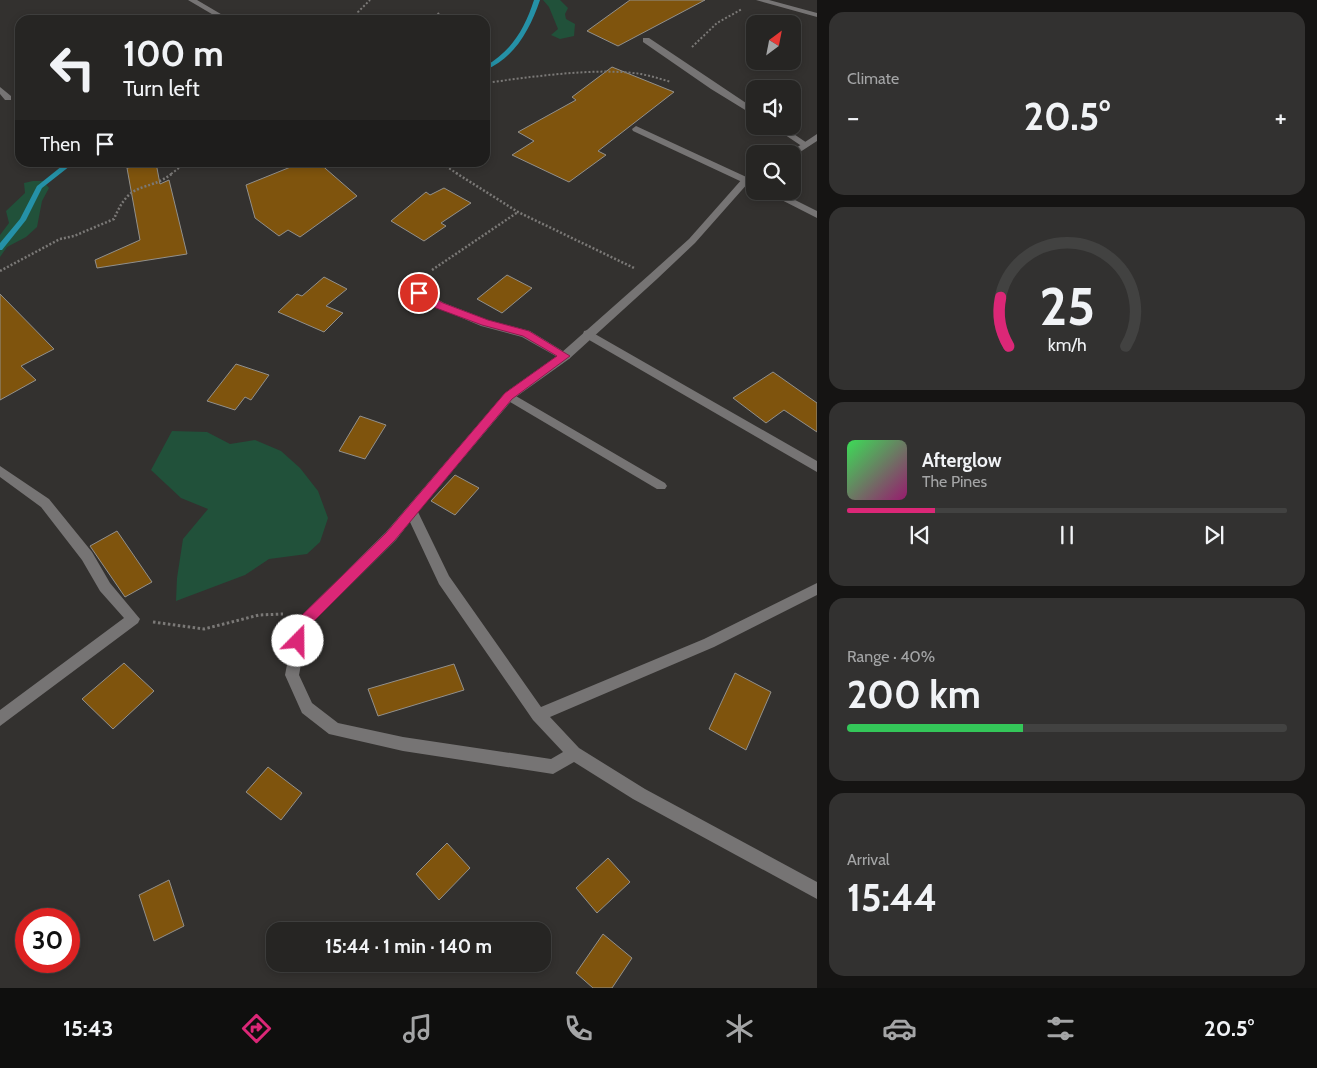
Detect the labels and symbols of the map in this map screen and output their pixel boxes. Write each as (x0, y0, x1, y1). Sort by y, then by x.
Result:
north arrow (746, 15, 801, 70)
pin (398, 272, 440, 314)
position arrow (271, 614, 323, 666)
speed limit sign: 30 (15, 908, 80, 973)

